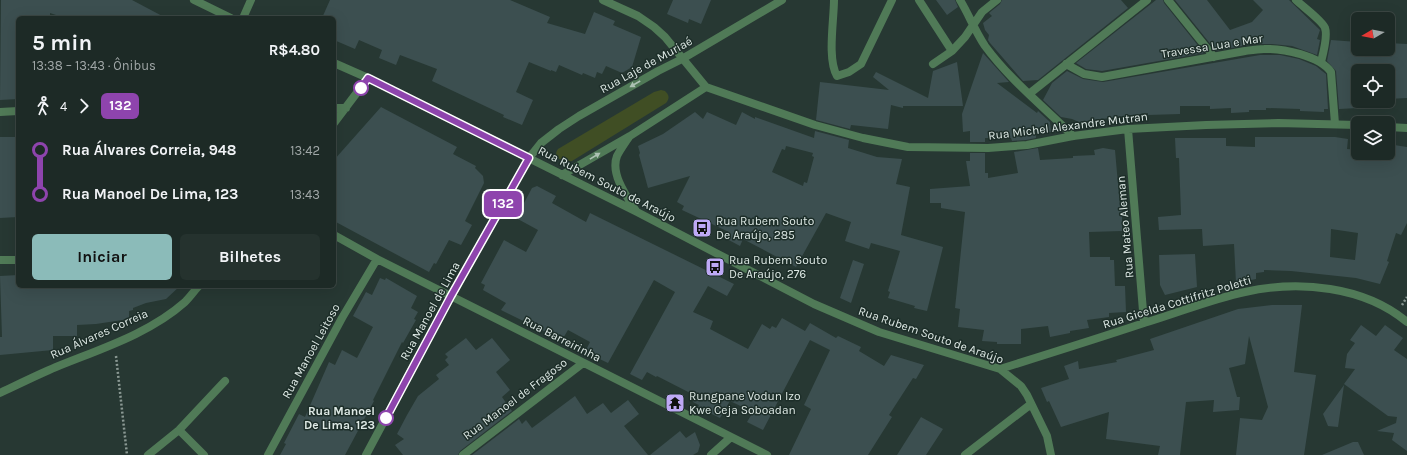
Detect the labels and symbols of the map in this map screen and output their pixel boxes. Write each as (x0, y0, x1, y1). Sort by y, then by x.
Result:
north arrow (1351, 12, 1395, 56)
street label: Travessa Lua e Mar (1160, 31, 1265, 61)
street label: Rua Laje de Muriaé (597, 34, 695, 96)
unlabelled marker (353, 80, 369, 96)
one-way arrow (630, 81, 641, 87)
street label: Rua Michel Alexandre Mutran (987, 109, 1149, 143)
street label: Rua Rubem Souto de Araújo (536, 143, 678, 225)
one-way arrow (589, 152, 601, 159)
street label: Rua Mateo Aleman (1114, 175, 1136, 279)
line badge: 132 (480, 191, 526, 217)
place label: Rua Rubem Souto De Araújo, 285 (716, 214, 814, 242)
bus stop icon: Rua Rubem Souto De Araújo, 285 (691, 217, 713, 239)
place label: Rua Rubem Souto De Araújo, 276 (729, 253, 827, 281)
bus stop icon: Rua Rubem Souto De Araújo, 276 (704, 256, 726, 278)
street label: Rua Manoel de Lima (397, 259, 463, 363)
street label: Rua Gicelda Cottifritz Poletti (1101, 273, 1253, 331)
street label: Rua Manoel Leitoso (279, 301, 343, 401)
street label: Rua Rubem Souto de Araújo (857, 304, 1005, 366)
street label: Rua Álvares Correia (48, 305, 150, 362)
street label: Rua Barreirinha (521, 313, 603, 365)
street label: Rua Manoel de Fragoso (460, 355, 570, 443)
place label: Rungpane Vodun Izo Kwe Ceja Soboadan (689, 389, 801, 417)
temple icon: Rungpane Vodun Izo Kwe Ceja Soboadan (664, 392, 686, 414)
place label: Rua Manoel De Lima, 123 (304, 404, 375, 432)
marker: Rua Manoel De Lima, 123 (378, 410, 394, 426)

